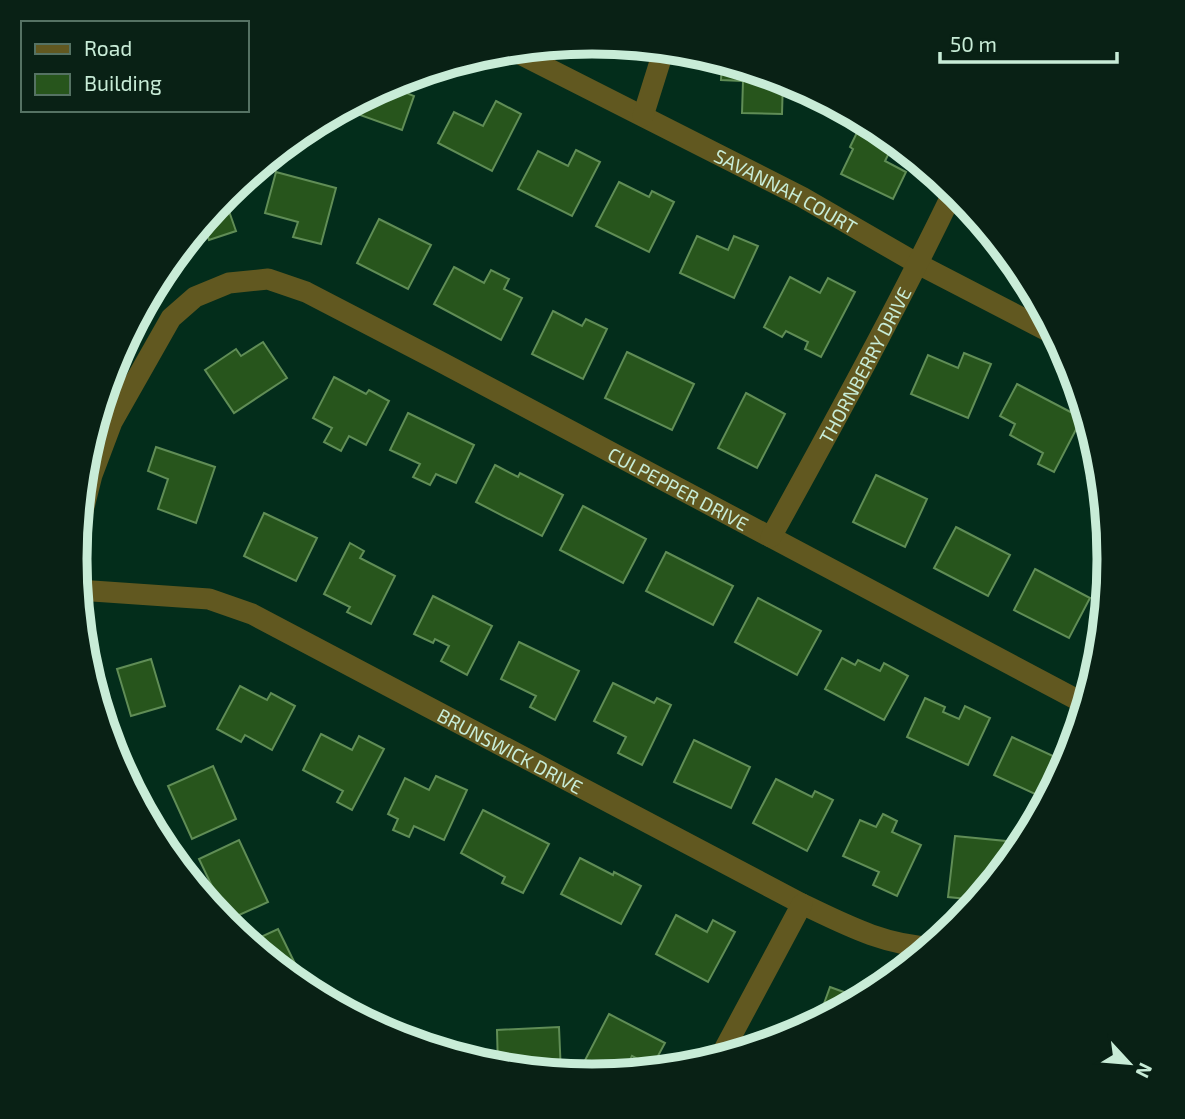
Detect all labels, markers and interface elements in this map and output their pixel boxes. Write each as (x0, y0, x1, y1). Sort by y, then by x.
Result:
legend (21, 21, 248, 112)
scale bar (940, 21, 1117, 65)
text: 50 m (950, 31, 997, 56)
text: Road (84, 35, 132, 60)
text: Building (84, 70, 162, 95)
street label: SAVANNAH COURT (711, 143, 862, 238)
street label: THORNBERRY DRIVE (813, 283, 915, 447)
street label: CULPEPPER DRIVE (604, 441, 753, 535)
street label: BRUNSWICK DRIVE (434, 703, 587, 798)
north arrow (1094, 1028, 1164, 1098)
text: N (1131, 1059, 1158, 1082)

